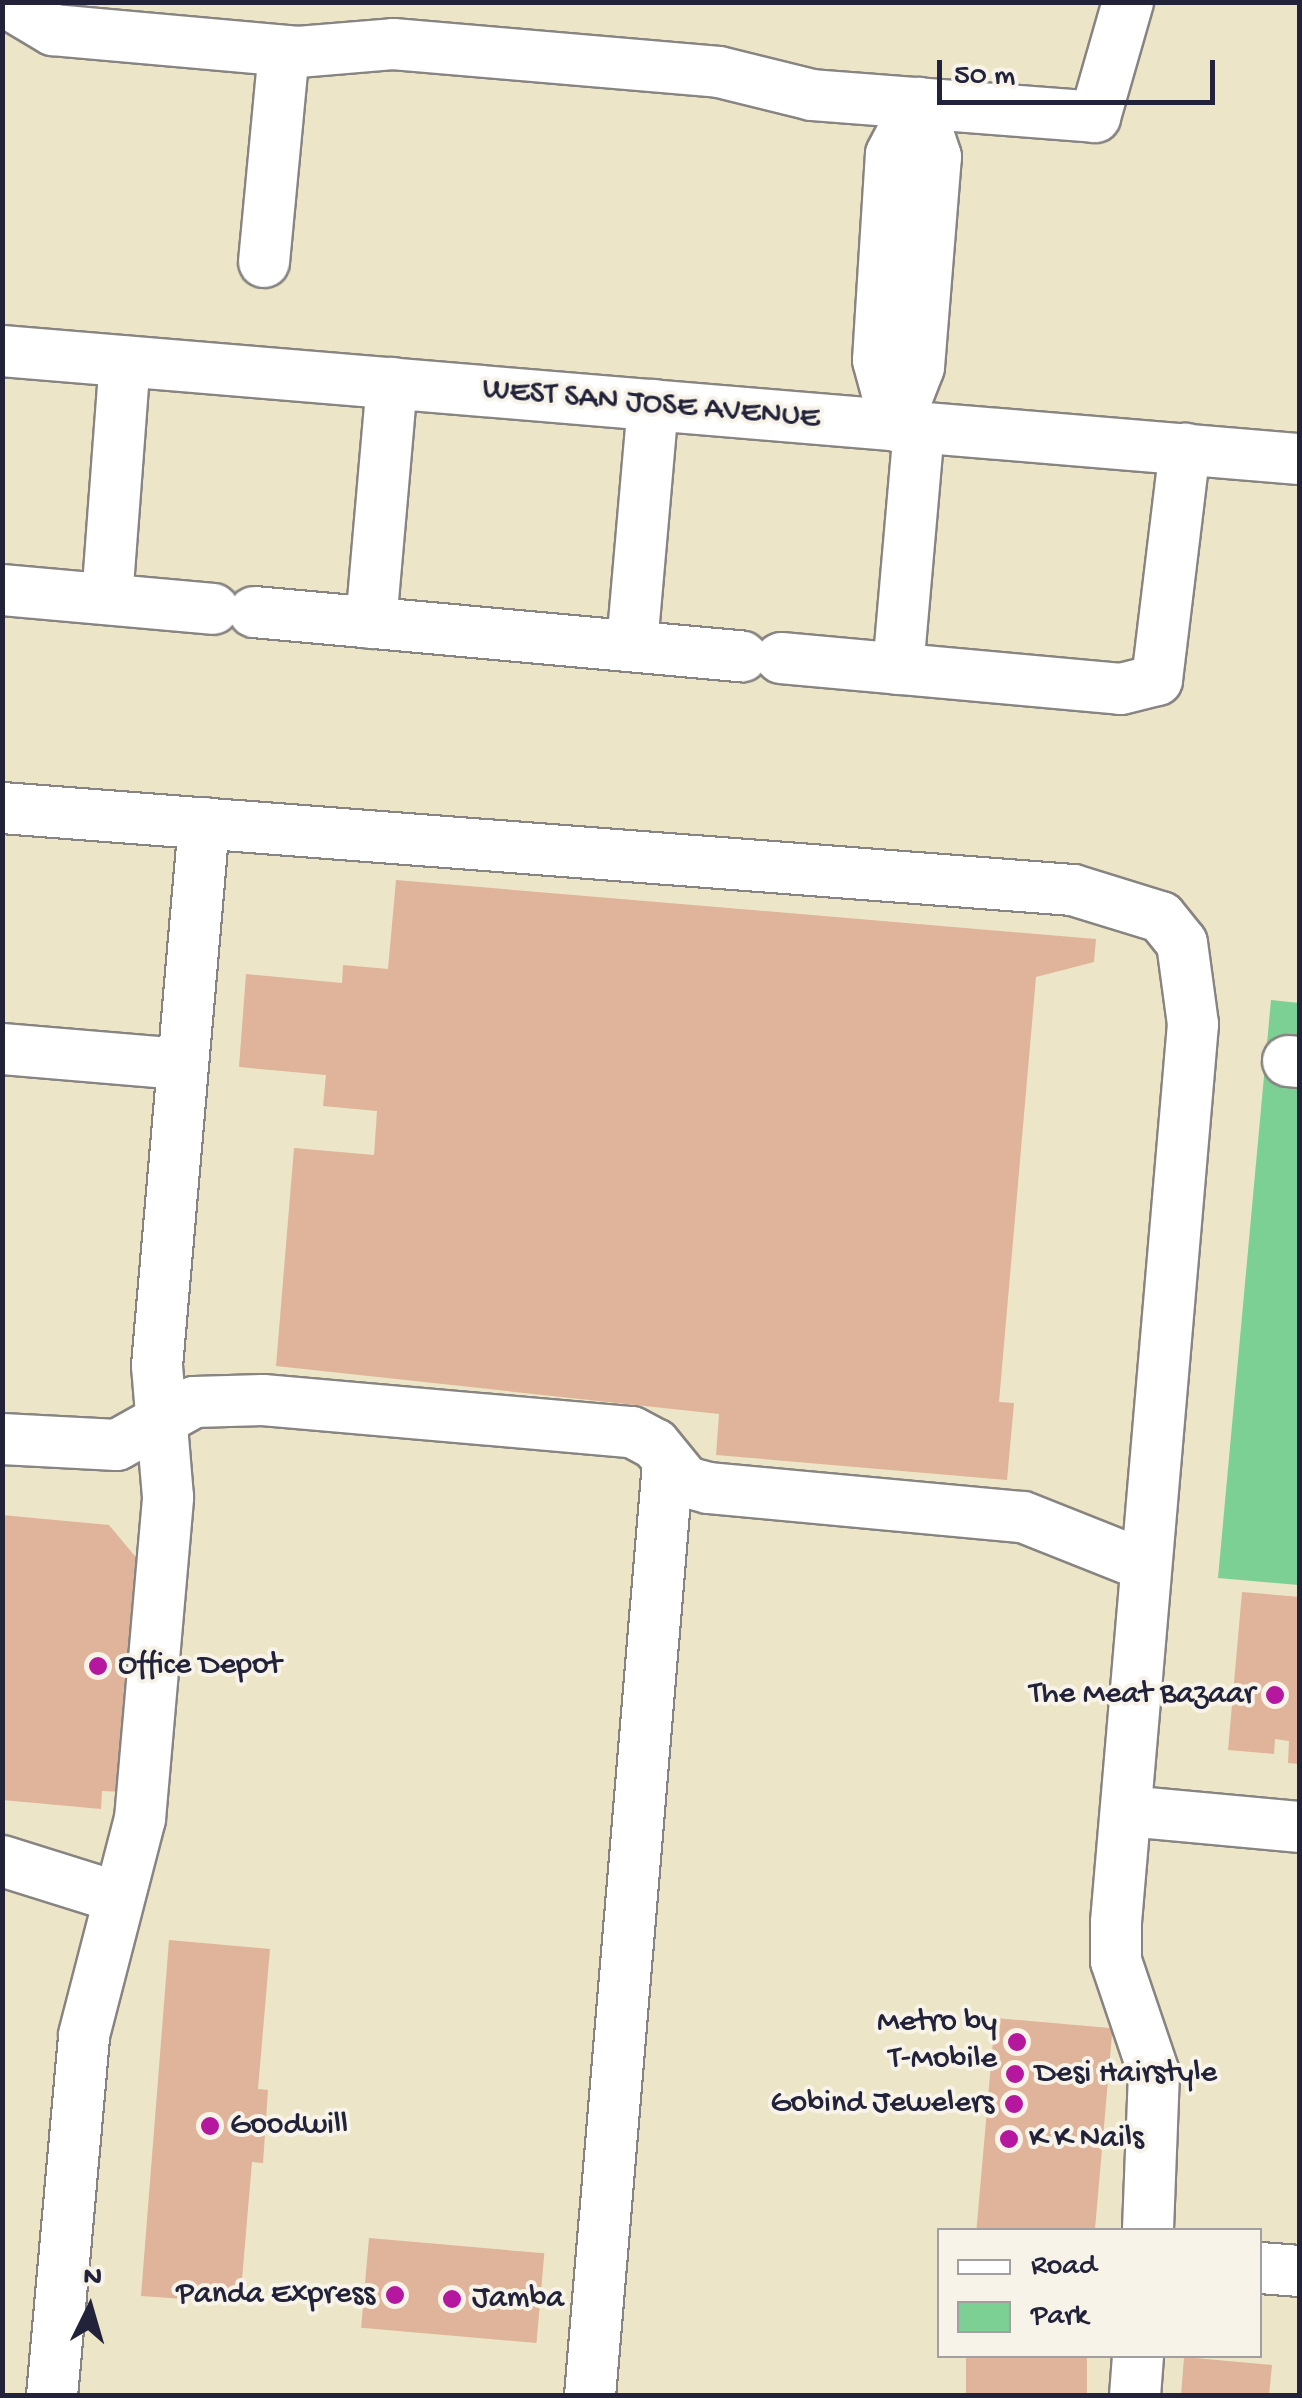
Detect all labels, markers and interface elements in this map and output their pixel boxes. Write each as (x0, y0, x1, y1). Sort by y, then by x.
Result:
scale bar (942, 40, 1220, 102)
text: 50 m (954, 60, 1015, 95)
street label: WEST SAN JOSE AVENUE (481, 371, 821, 439)
place label: Office Depot (118, 1647, 282, 1685)
marker: Office Depot (87, 1655, 109, 1677)
place label: The Meat Bazaar (1029, 1676, 1255, 1714)
marker: The Meat Bazaar (1264, 1684, 1286, 1706)
place label: Metro by T-Mobile (877, 2005, 997, 2080)
marker: Metro by T-Mobile (1006, 2031, 1028, 2053)
place label: Desi Hairstyle (1035, 2055, 1217, 2093)
marker: Desi Hairstyle (1004, 2063, 1026, 2085)
place label: Gobind Jewelers (770, 2085, 994, 2123)
marker: Gobind Jewelers (1003, 2093, 1025, 2115)
place label: Goodwill (230, 2107, 348, 2145)
marker: Goodwill (199, 2115, 221, 2137)
place label: K K Nails (1029, 2120, 1144, 2158)
marker: K K Nails (998, 2128, 1020, 2150)
legend (937, 2228, 1262, 2358)
text: Road (1031, 2250, 1097, 2285)
north arrow (40, 2258, 140, 2358)
text: N (82, 2260, 103, 2295)
place label: Panda Express (176, 2276, 375, 2314)
place label: Jamba (472, 2280, 564, 2318)
marker: Panda Express (384, 2284, 406, 2306)
marker: Jamba (441, 2288, 463, 2310)
text: Park (1031, 2300, 1088, 2335)

